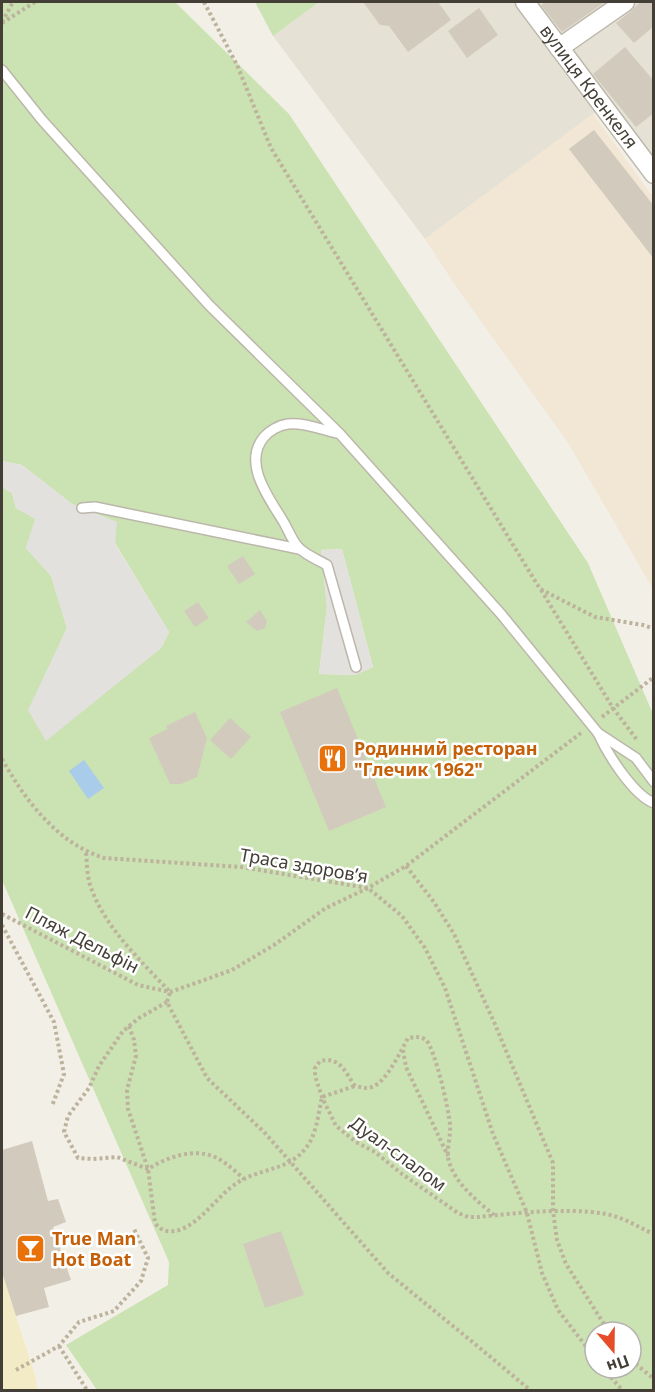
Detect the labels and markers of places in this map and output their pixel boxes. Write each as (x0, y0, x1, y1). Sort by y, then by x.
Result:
place label: Родинний ресторан "Глечик 1962" (354, 736, 538, 781)
restaurant icon: Родинний ресторан "Глечик 1962" (317, 743, 349, 775)
place label: True Man Hot Boat (52, 1226, 136, 1271)
bar icon: True Man Hot Boat (15, 1233, 47, 1265)

